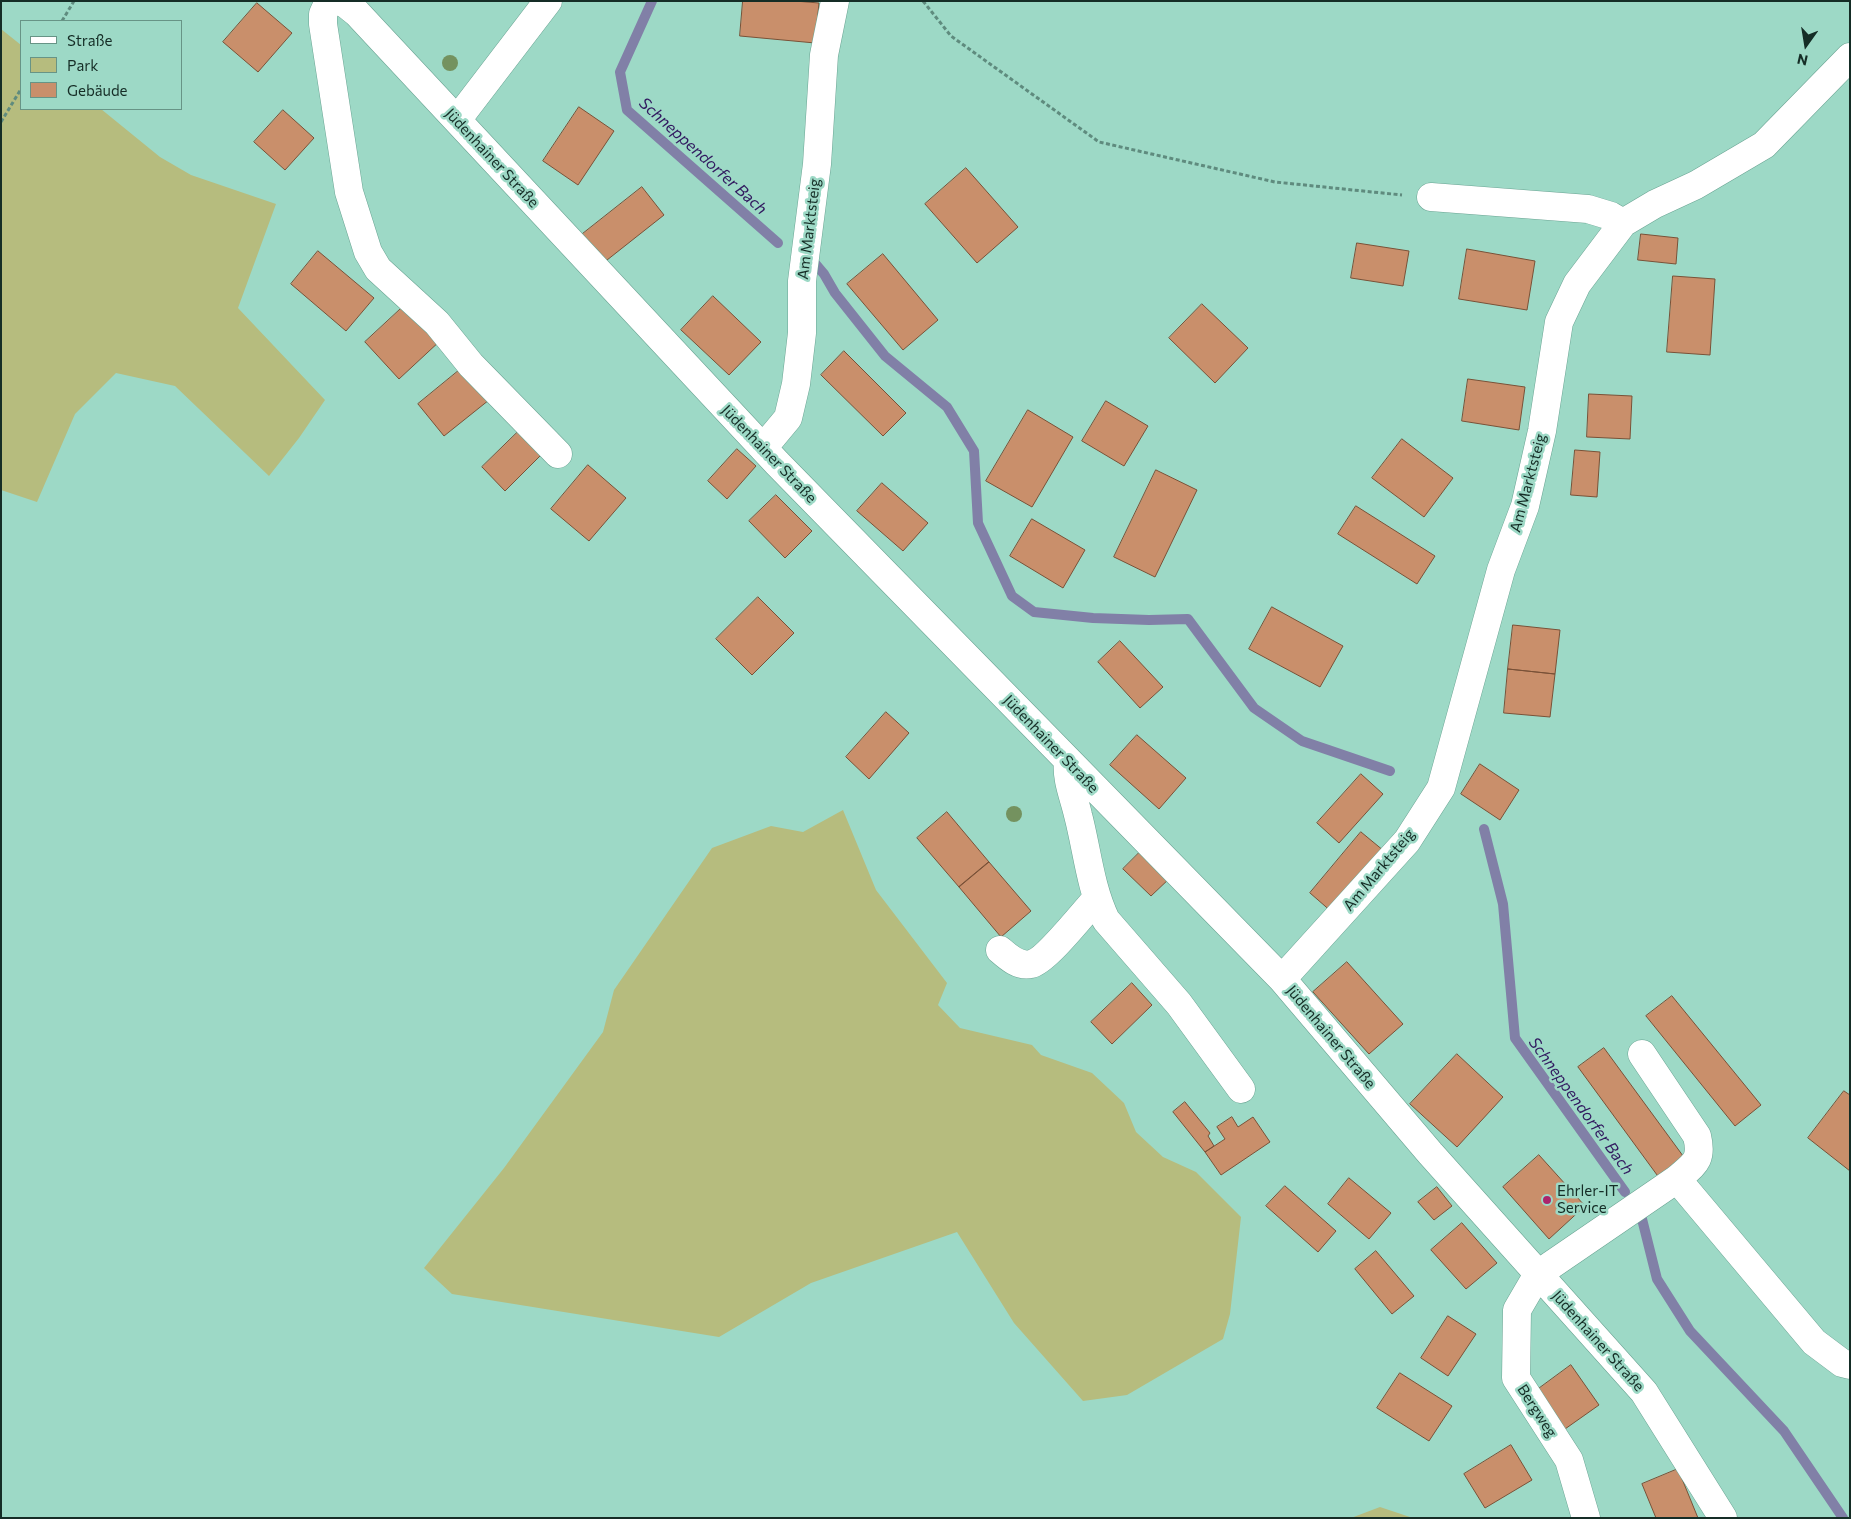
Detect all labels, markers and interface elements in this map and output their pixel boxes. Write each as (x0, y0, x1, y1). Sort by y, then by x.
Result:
legend (20, 20, 182, 110)
north arrow (1781, 20, 1831, 70)
text: Straße (67, 31, 113, 49)
text: N (1795, 51, 1810, 70)
text: Park (67, 56, 98, 74)
text: Gebäude (67, 81, 128, 99)
water label: Schneppendorfer Bach (635, 94, 771, 218)
street label: Jüdenhainer Straße (441, 105, 543, 211)
street label: Am Marktsteig (794, 178, 824, 280)
street label: Jüdenhainer Straße (718, 401, 820, 507)
street label: Am Marktsteig (1506, 432, 1550, 534)
street label: Jüdenhainer Straße (1000, 691, 1102, 797)
street label: Am Marktsteig (1340, 825, 1418, 915)
street label: Jüdenhainer Straße (1283, 982, 1379, 1092)
water label: Schneppendorfer Bach (1525, 1033, 1637, 1179)
place label: Ehrler-IT Service (1557, 1182, 1618, 1217)
marker: Ehrler-IT Service (1541, 1194, 1553, 1206)
street label: Jüdenhainer Straße (1548, 1287, 1648, 1395)
street label: Bergweg (1513, 1381, 1561, 1441)

